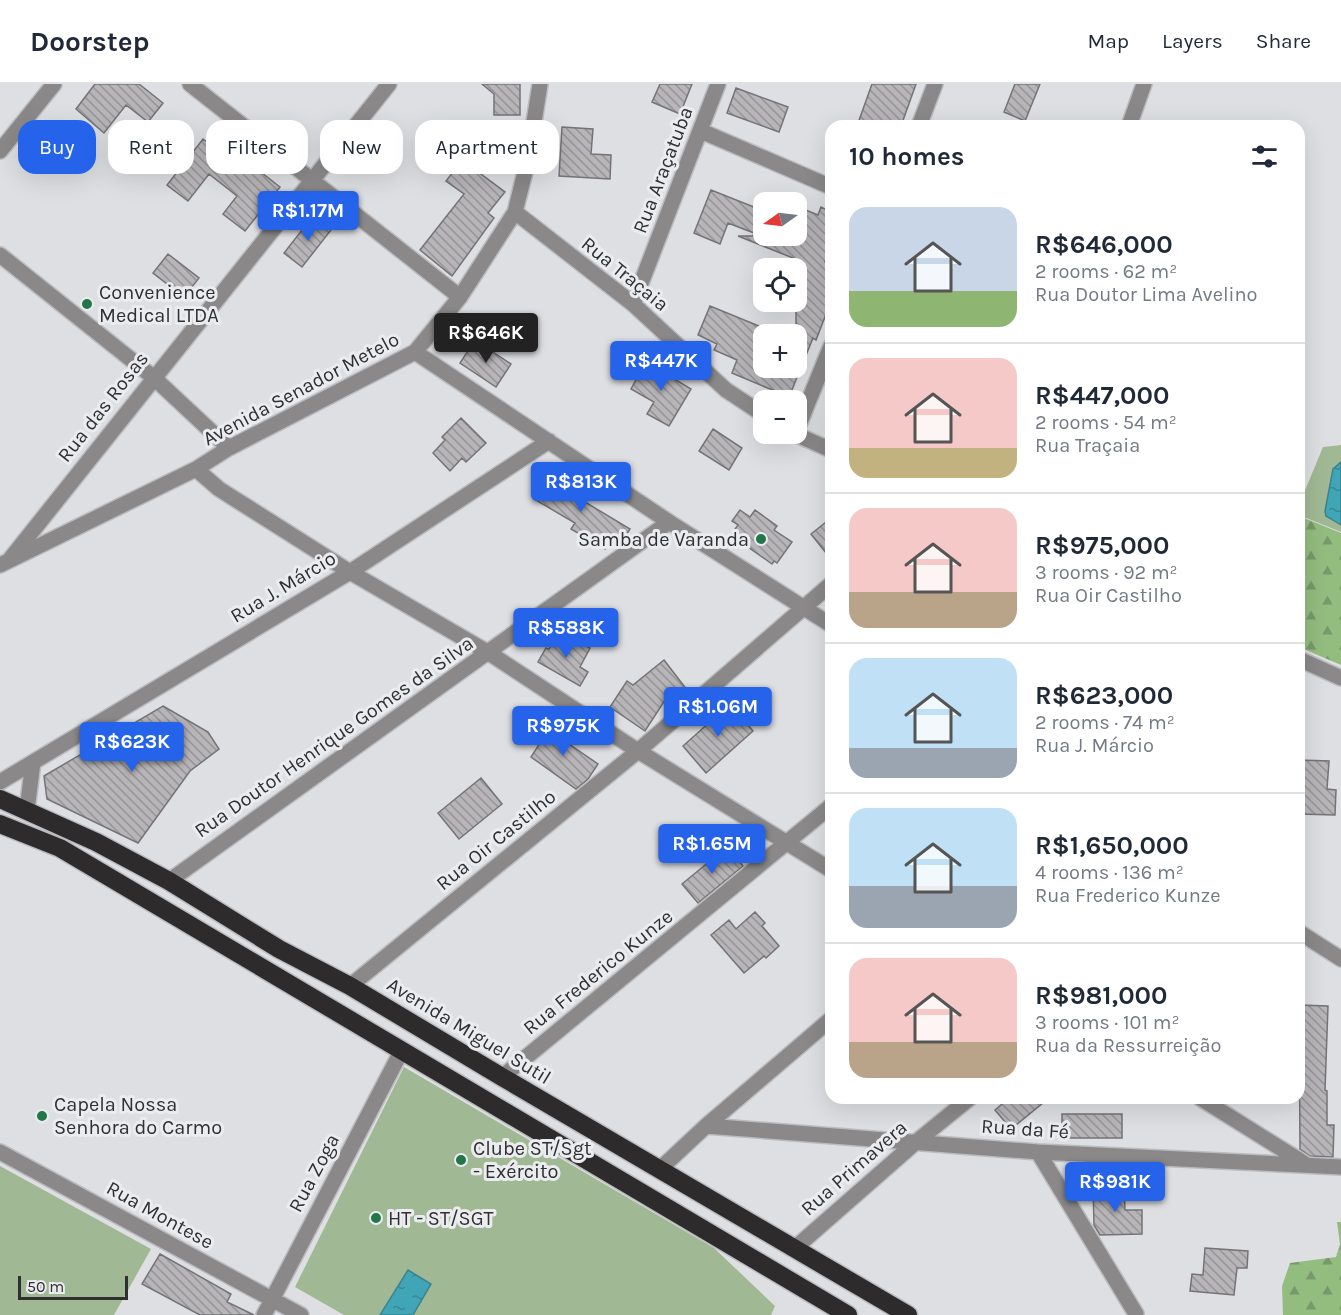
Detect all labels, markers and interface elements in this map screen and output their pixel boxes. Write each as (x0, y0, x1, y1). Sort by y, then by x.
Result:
text: Doorstep (30, 25, 150, 58)
text: Map (1087, 29, 1129, 53)
text: Layers (1162, 29, 1223, 53)
text: Share (1256, 29, 1311, 53)
street label: Rua Araçatuba (628, 103, 698, 237)
chip: Buy (18, 120, 96, 174)
chip: Rent (108, 120, 194, 174)
chip: Filters (206, 120, 308, 174)
chip: New (320, 120, 403, 174)
chip: Apartment (415, 120, 559, 174)
icon: filters (1248, 140, 1281, 173)
text: 10 homes (849, 141, 964, 172)
pin: R$1.17M (253, 191, 363, 242)
north arrow (753, 192, 807, 246)
map controls (753, 192, 807, 444)
text: R$1.17M (272, 199, 344, 222)
text: R$646,000 (1035, 229, 1173, 260)
icon: home (897, 231, 969, 303)
street label: Rua Traçaia (577, 232, 673, 316)
button: locate (753, 258, 807, 312)
text: 2 rooms · 62 m² (1035, 260, 1177, 283)
place label: Convenience Medical LTDA (99, 281, 219, 327)
text: Rua Doutor Lima Avelino (1035, 283, 1258, 306)
marker: Convenience Medical LTDA (80, 297, 94, 311)
pin: R$646K (437, 313, 535, 364)
text: R$646K (448, 321, 524, 344)
button: + (753, 324, 807, 378)
street label: Avenida Senador Metelo (199, 327, 403, 451)
pin: R$447K (612, 341, 710, 392)
street label: Rua das Rosas (53, 347, 153, 467)
text: R$447K (624, 349, 698, 372)
text: R$447,000 (1035, 380, 1169, 411)
icon: home (897, 382, 969, 454)
button: − (753, 390, 807, 444)
text: 2 rooms · 54 m² (1035, 411, 1177, 434)
text: Rua Traçaia (1035, 434, 1140, 457)
pin: R$813K (532, 462, 630, 513)
text: R$813K (545, 470, 617, 493)
place label: Samba de Varanda (578, 528, 749, 551)
text: R$975,000 (1035, 530, 1170, 561)
marker: Samba de Varanda (754, 532, 768, 546)
icon: home (897, 532, 969, 604)
street label: Rua J. Márcio (226, 547, 340, 627)
text: 3 rooms · 92 m² (1035, 561, 1178, 584)
text: Rua Oir Castilho (1035, 584, 1182, 607)
pin: R$588K (517, 608, 615, 659)
text: R$588K (527, 616, 605, 639)
street label: Rua Doutor Henrique Gomes da Silva (190, 632, 478, 842)
text: R$623,000 (1035, 680, 1173, 711)
icon: home (897, 682, 969, 754)
pin: R$1.06M (663, 687, 773, 738)
text: R$1.06M (678, 695, 758, 718)
pin: R$975K (514, 706, 612, 757)
text: 2 rooms · 74 m² (1035, 711, 1175, 734)
text: R$975K (526, 714, 600, 737)
pin: R$623K (83, 722, 181, 773)
text: R$623K (94, 730, 170, 753)
text: Rua J. Márcio (1035, 734, 1154, 757)
street label: Rua Oir Castilho (432, 785, 560, 895)
pin: R$1.65M (657, 824, 767, 875)
text: R$1,650,000 (1035, 830, 1189, 861)
text: R$1.65M (672, 832, 752, 855)
icon: home (897, 832, 969, 904)
text: 4 rooms · 136 m² (1035, 861, 1184, 884)
text: Rua Frederico Kunze (1035, 884, 1221, 907)
street label: Rua Frederico Kunze (519, 905, 677, 1039)
street label: Avenida Miguel Sutil (383, 973, 555, 1089)
text: R$981,000 (1035, 980, 1168, 1011)
icon: home (897, 982, 969, 1054)
text: 3 rooms · 101 m² (1035, 1011, 1180, 1034)
text: Rua da Ressurreição (1035, 1034, 1221, 1057)
place label: Capela Nossa Senhora do Carmo (54, 1093, 222, 1139)
marker: Capela Nossa Senhora do Carmo (35, 1109, 49, 1123)
street label: Rua da Fé (980, 1114, 1070, 1144)
street label: Rua Primavera (796, 1116, 912, 1220)
street label: Rua Zoga (284, 1130, 344, 1216)
place label: Clube ST/Sgt - Exército (473, 1137, 592, 1183)
marker: Clube ST/Sgt - Exército (454, 1153, 468, 1167)
pin: R$981K (1066, 1162, 1164, 1213)
text: R$981K (1079, 1170, 1151, 1193)
street label: Rua Montese (103, 1176, 217, 1254)
place label: HT - ST/SGT (388, 1207, 494, 1230)
marker: HT - ST/SGT (369, 1211, 383, 1225)
scale bar (18, 1273, 128, 1300)
text: 50 m (27, 1277, 64, 1296)

